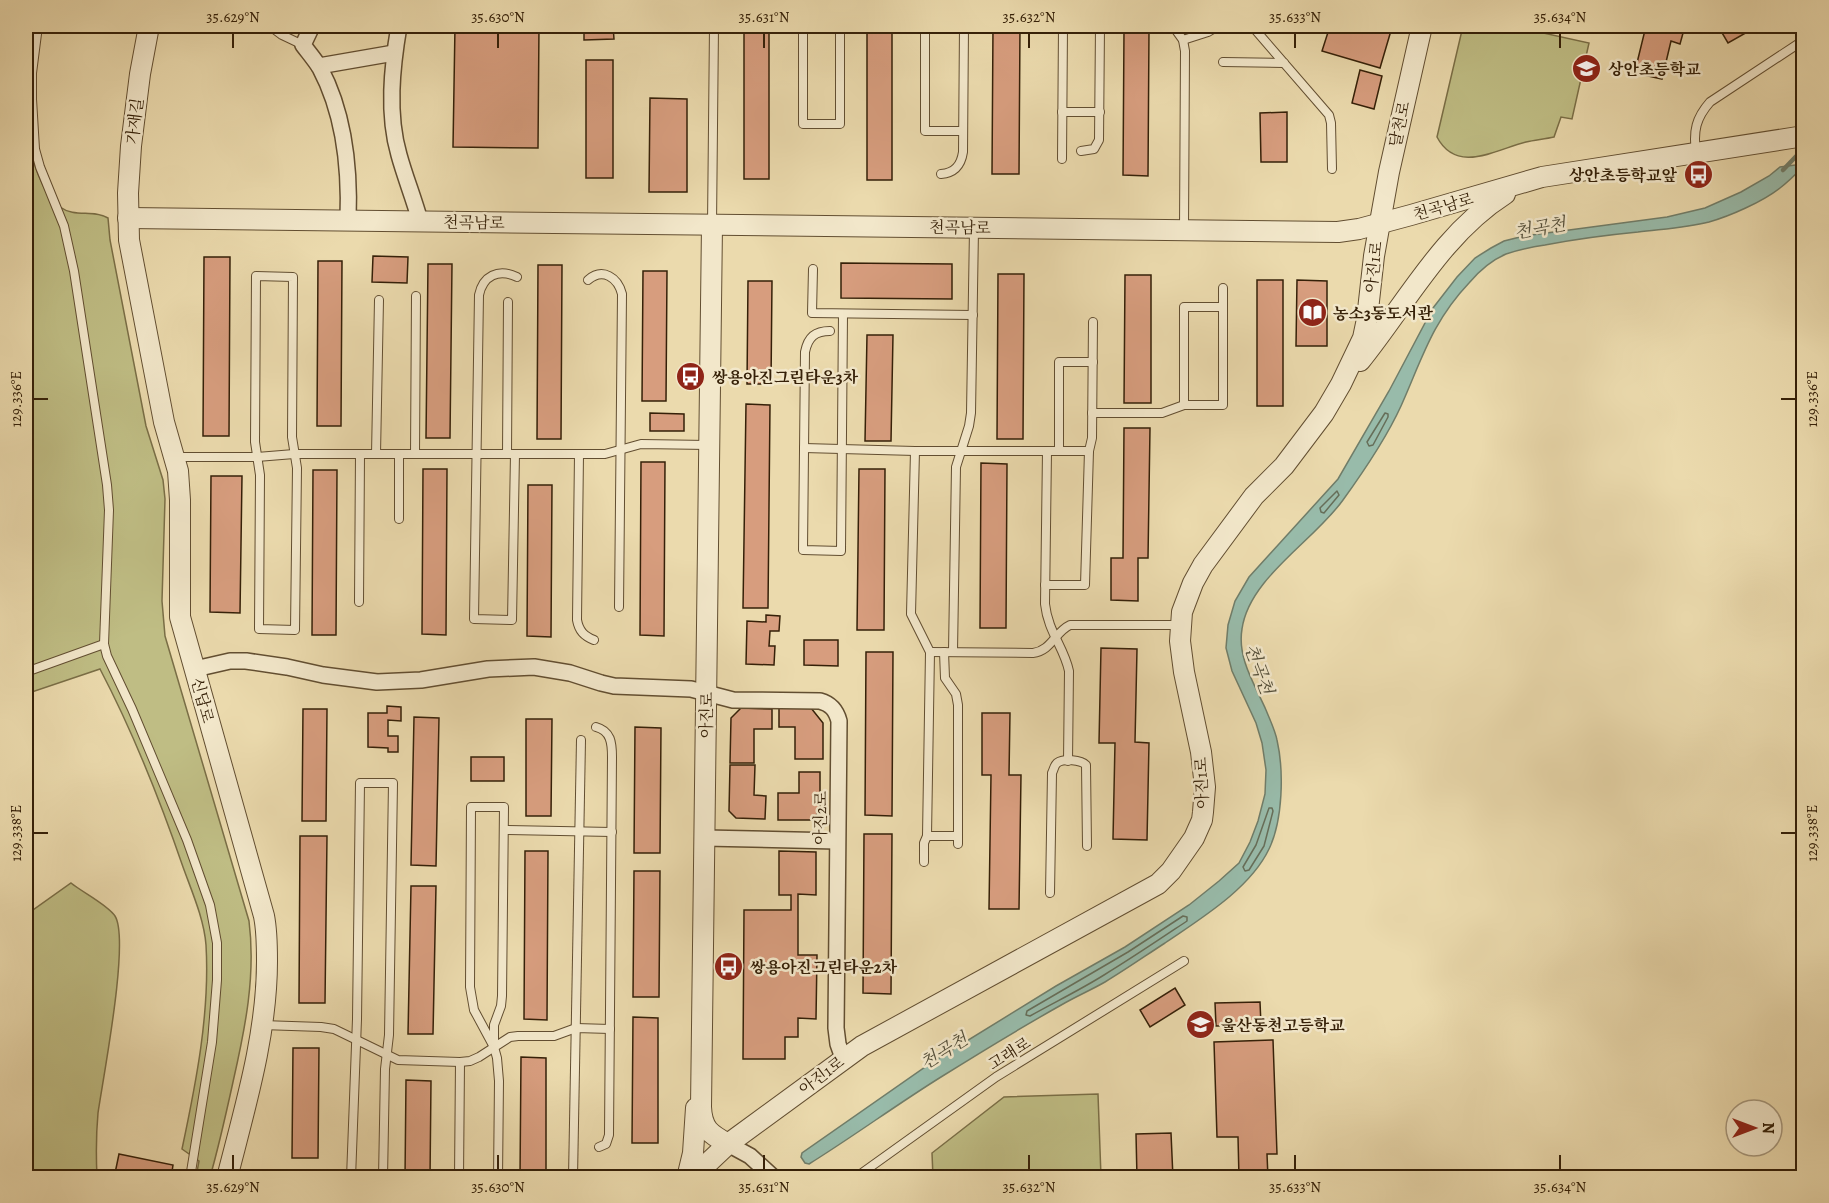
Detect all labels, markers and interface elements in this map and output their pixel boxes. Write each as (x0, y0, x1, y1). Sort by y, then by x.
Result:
text: 35.629°N (206, 7, 260, 27)
text: 35.630°N (471, 7, 525, 27)
text: 35.631°N (739, 7, 790, 27)
text: 35.632°N (1003, 7, 1056, 27)
text: 35.633°N (1269, 7, 1321, 27)
text: 35.634°N (1534, 7, 1586, 27)
school or university icon: 상안초등학교 (1571, 53, 1603, 85)
place label: 상안초등학교 (1608, 59, 1701, 81)
street label: 가재길 (121, 97, 149, 145)
street label: 달천로 (1384, 99, 1416, 149)
bus stop icon: 상안초등학교앞 (1682, 159, 1714, 191)
place label: 상안초등학교앞 (1569, 165, 1678, 187)
street label: 천곡남로 (1411, 188, 1477, 226)
street label: 천곡남로 (443, 211, 506, 235)
water label: 천곡천 (1512, 211, 1569, 244)
street label: 천곡남로 (929, 216, 992, 240)
street label: 아진1로 (1360, 240, 1388, 294)
library icon: 농소3동도서관 (1296, 297, 1328, 329)
place label: 농소3동도서관 (1333, 303, 1433, 325)
bus stop icon: 쌍용아진그린타운3차 (675, 361, 707, 393)
place label: 쌍용아진그린타운3차 (712, 367, 859, 389)
text: 129.336°E (6, 371, 26, 427)
text: 129.336°E (1802, 371, 1822, 427)
water label: 천곡천 (1239, 640, 1280, 699)
street label: 신답로 (185, 675, 219, 726)
street label: 아진로 (696, 691, 718, 738)
street label: 아진1로 (1190, 756, 1214, 809)
street label: 아진2로 (810, 790, 832, 845)
text: 129.338°E (6, 805, 26, 861)
text: 129.338°E (1802, 805, 1822, 861)
bus stop icon: 쌍용아진그린타운2차 (713, 951, 745, 983)
place label: 쌍용아진그린타운2차 (750, 957, 897, 979)
school or university icon: 울산동천고등학교 (1184, 1009, 1216, 1041)
place label: 울산동천고등학교 (1221, 1015, 1345, 1037)
water label: 천곡천 (916, 1026, 974, 1075)
street label: 고래로 (984, 1032, 1035, 1075)
street label: 아진1로 (794, 1051, 849, 1100)
north arrow (1724, 1098, 1784, 1158)
text: N (1757, 1122, 1779, 1134)
text: 35.629°N (206, 1177, 260, 1197)
text: 35.630°N (471, 1177, 525, 1197)
text: 35.631°N (739, 1177, 790, 1197)
text: 35.632°N (1003, 1177, 1056, 1197)
text: 35.633°N (1269, 1177, 1321, 1197)
text: 35.634°N (1534, 1177, 1586, 1197)

